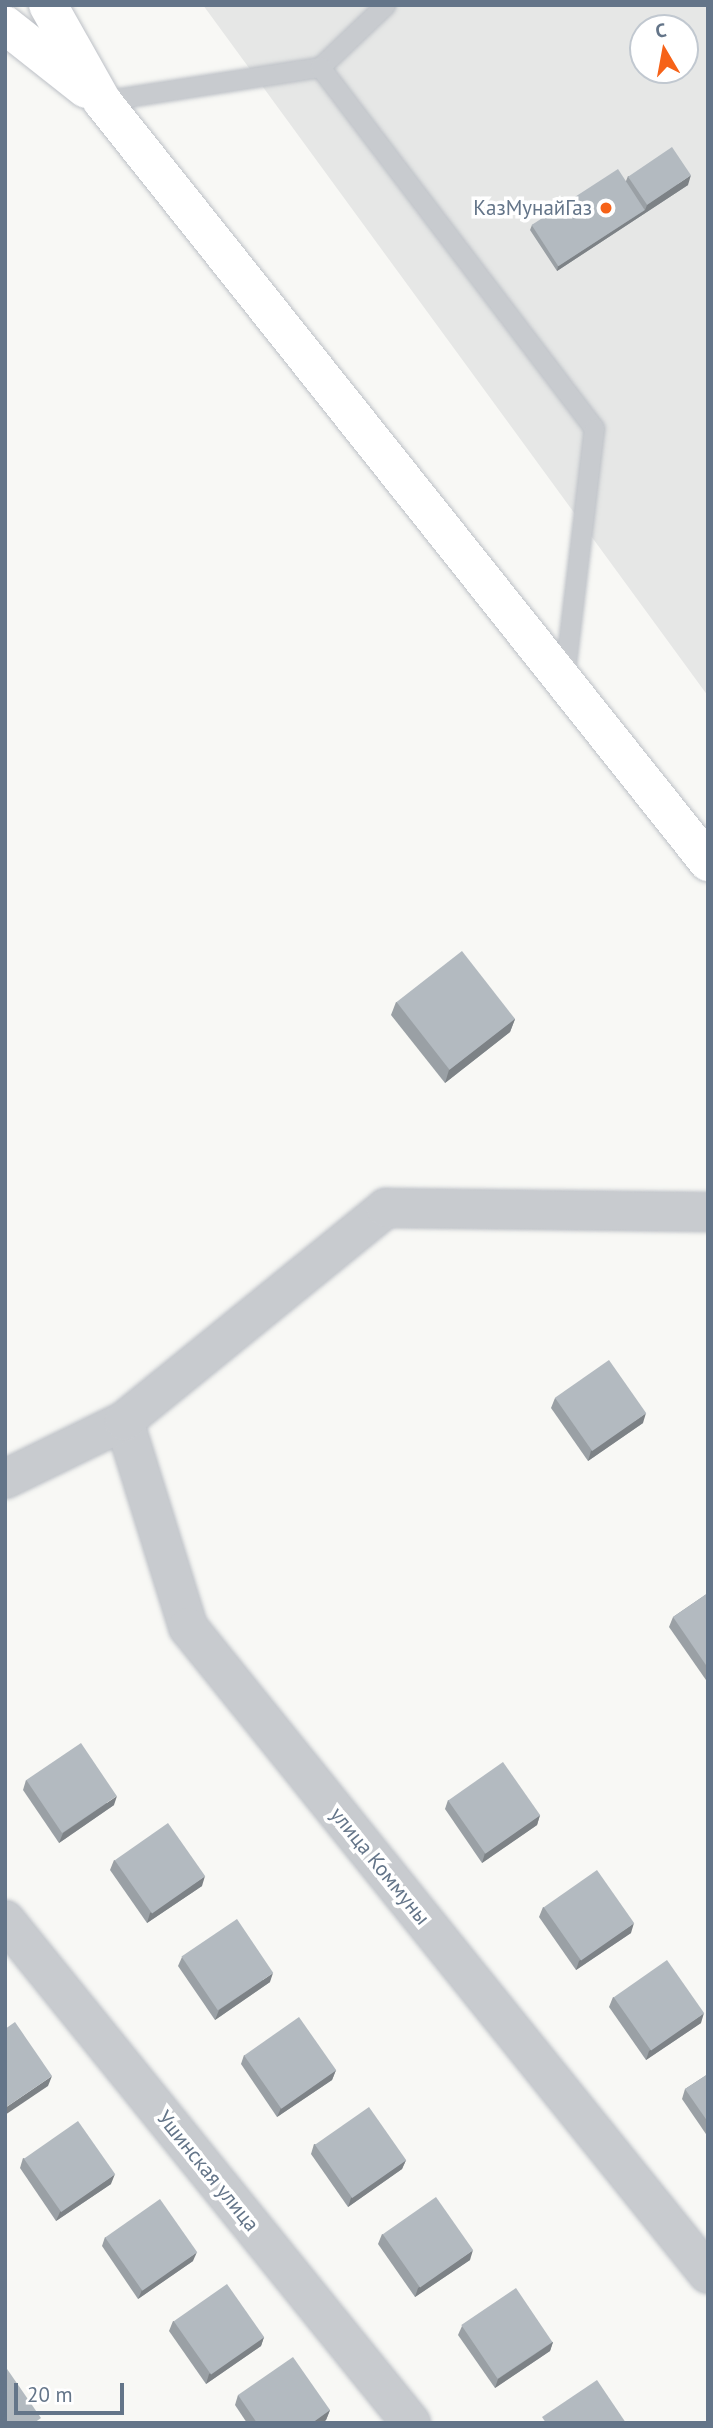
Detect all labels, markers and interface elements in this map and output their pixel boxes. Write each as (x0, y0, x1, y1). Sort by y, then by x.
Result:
north arrow (629, 14, 699, 84)
text: С (653, 18, 668, 43)
place label: КазМунайГаз (473, 195, 592, 221)
marker: КазМунайГаз (598, 200, 614, 216)
street label: улица Коммуны (325, 1802, 435, 1930)
street label: Ушинская улица (152, 2106, 264, 2236)
scale bar (18, 2368, 128, 2412)
text: 20 m (27, 2381, 73, 2408)

